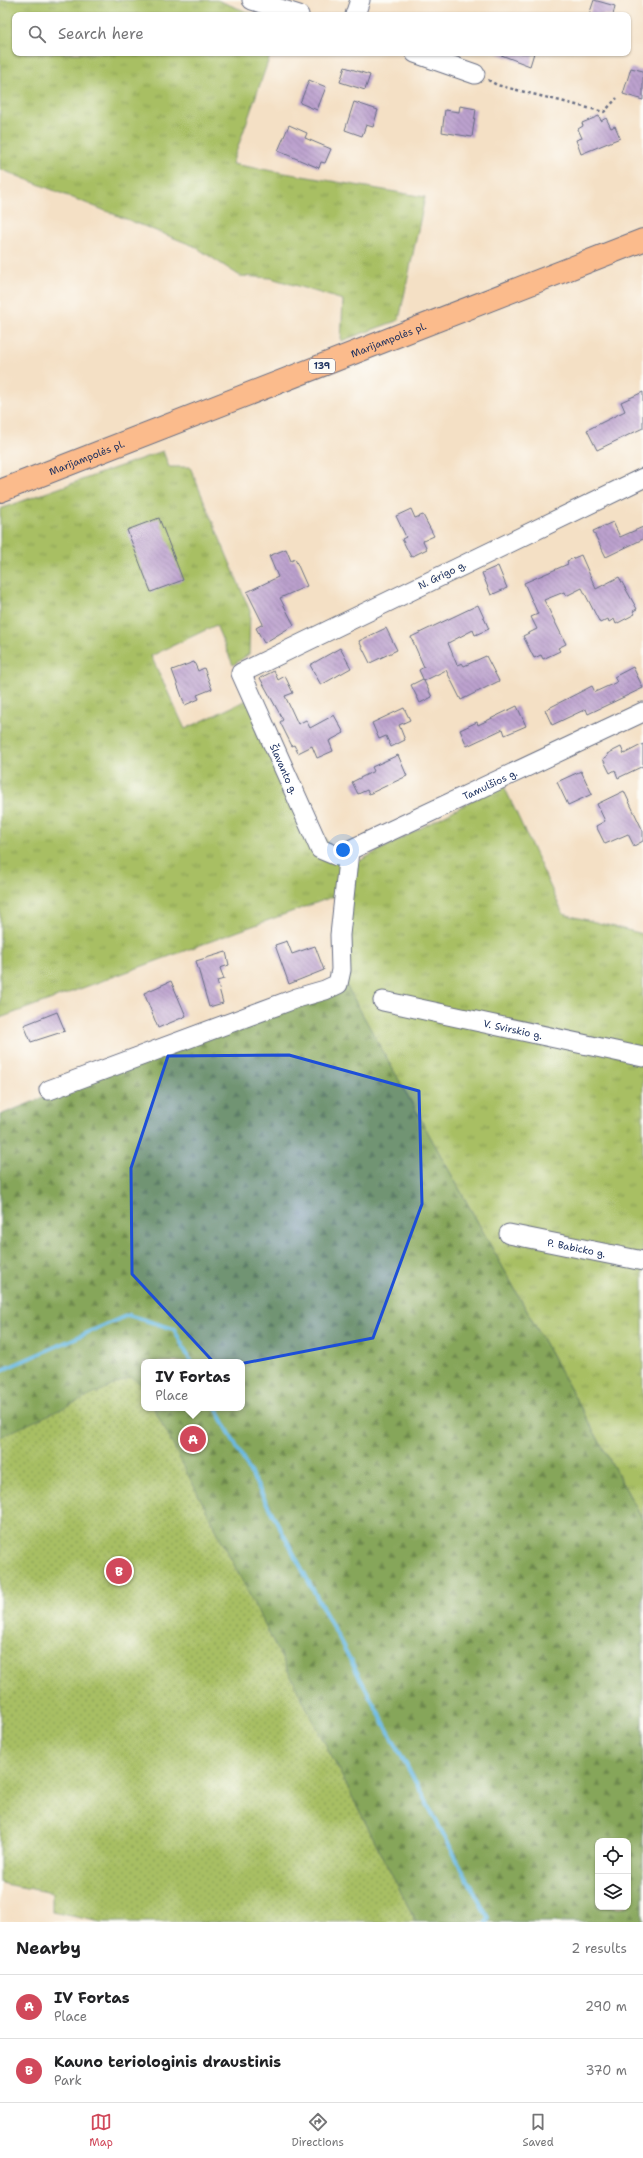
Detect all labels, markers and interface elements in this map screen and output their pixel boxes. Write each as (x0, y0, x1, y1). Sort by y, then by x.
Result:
search box (12, 12, 631, 56)
icon: search (26, 23, 48, 45)
text: Search here (58, 24, 144, 44)
street label: Marijampolės pl. (349, 319, 429, 360)
road number: 139 (309, 359, 335, 373)
street label: Marijampolės pl. (47, 436, 127, 478)
street label: N. Grigo g. (416, 558, 469, 592)
street label: Šlavanto g. (267, 742, 301, 797)
street label: Tamulšios g. (460, 765, 520, 803)
your location (333, 840, 353, 860)
street label: V. Svirskio g. (482, 1016, 544, 1042)
street label: P. Babicko g. (546, 1235, 607, 1260)
popup (141, 1359, 245, 1411)
text: IV Fortas (155, 1367, 231, 1387)
text: Place (155, 1387, 188, 1404)
pin: A (180, 1424, 206, 1454)
pin: B (106, 1556, 132, 1586)
map controls (595, 1838, 631, 1910)
button: locate (595, 1838, 631, 1874)
button: layers (595, 1874, 631, 1910)
text: Nearby (16, 1937, 81, 1959)
text: 2 results (571, 1940, 627, 1957)
text: IV Fortas (54, 1988, 130, 2008)
text: A (24, 1998, 34, 2015)
text: 290 m (585, 1998, 627, 2015)
text: Place (54, 2008, 87, 2025)
text: Kauno teriologinis draustinis (54, 2052, 281, 2072)
text: B (25, 2062, 33, 2079)
text: 370 m (585, 2062, 627, 2079)
text: Park (54, 2072, 82, 2089)
tab: Map (89, 2111, 113, 2150)
tab: Directions (291, 2111, 344, 2150)
tab: Saved (522, 2111, 554, 2150)

